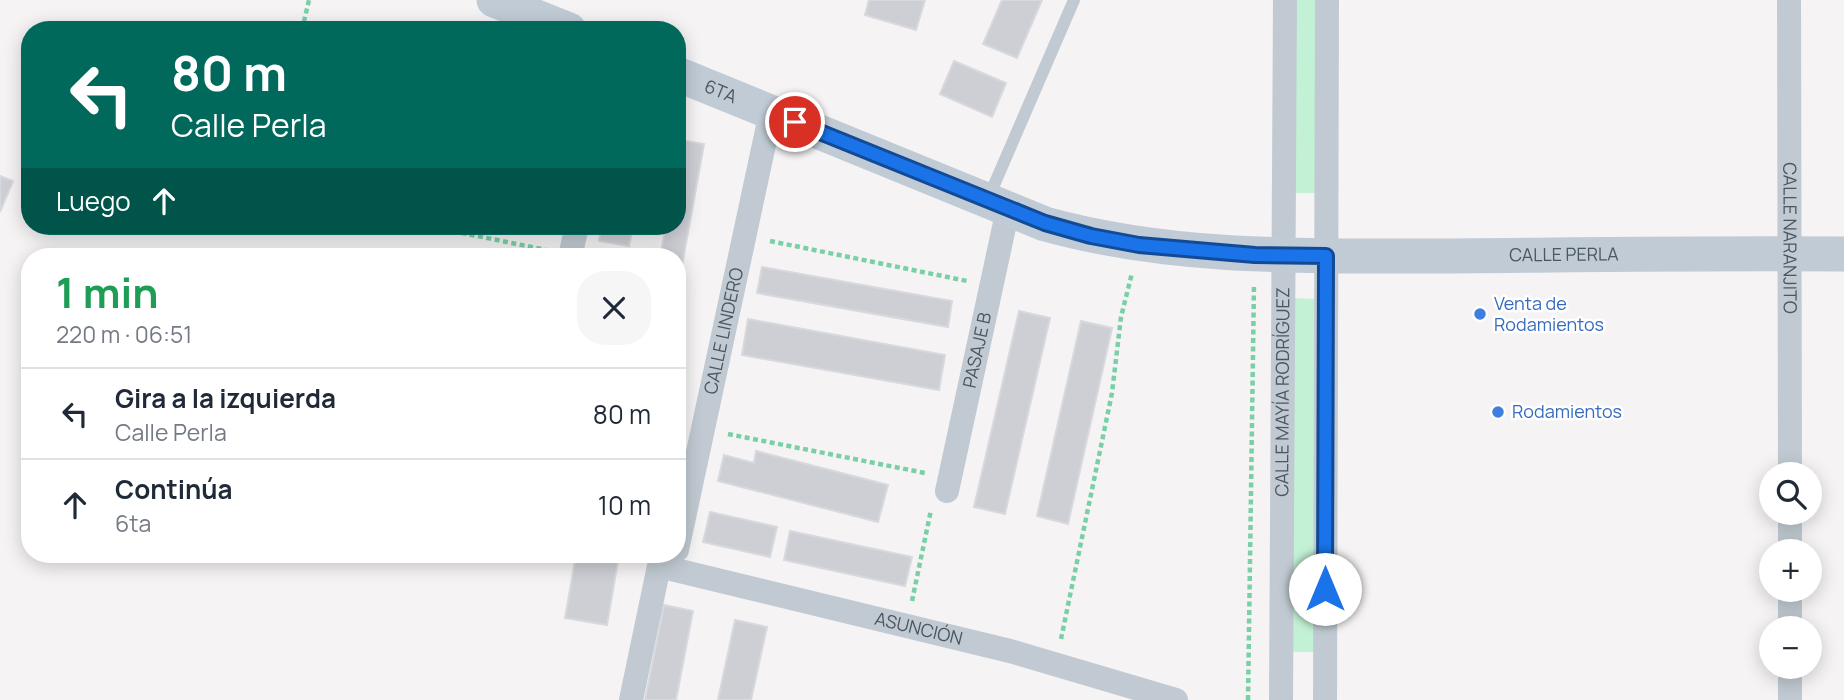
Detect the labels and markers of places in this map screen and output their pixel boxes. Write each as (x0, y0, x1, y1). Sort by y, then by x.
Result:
pin (765, 92, 825, 152)
place label: Venta de Rodamientos (1494, 291, 1604, 336)
marker: Venta de Rodamientos (1472, 306, 1488, 322)
place label: Rodamientos (1512, 399, 1622, 423)
marker: Rodamientos (1490, 404, 1506, 420)

